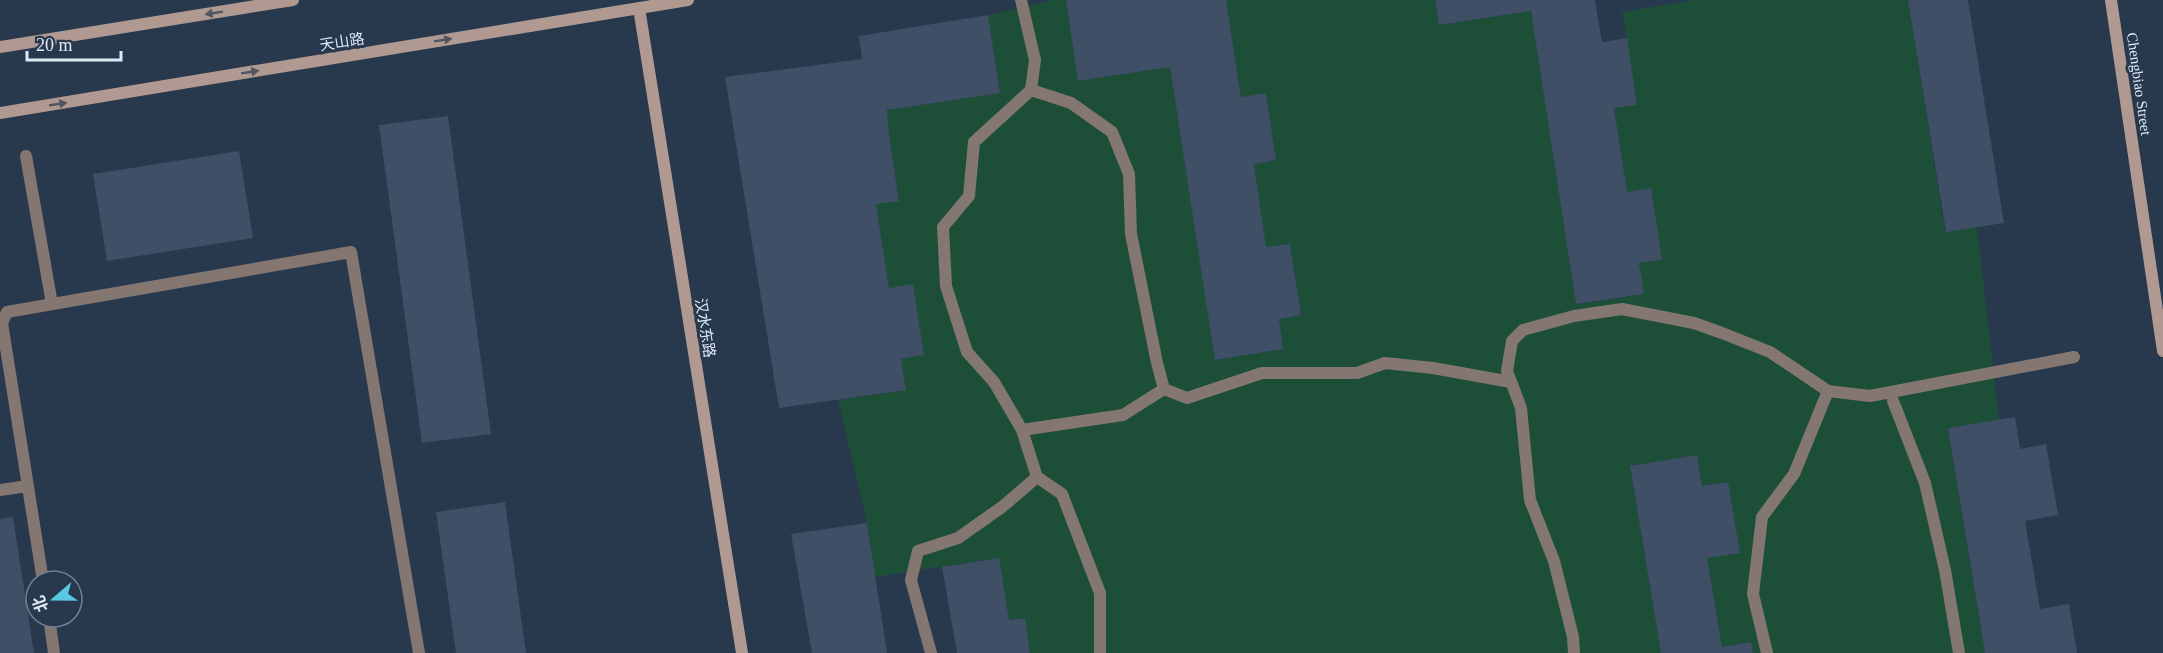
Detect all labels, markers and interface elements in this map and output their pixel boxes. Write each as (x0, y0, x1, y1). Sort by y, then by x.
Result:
one-way arrow (205, 8, 224, 17)
scale bar (27, 24, 122, 62)
street label: 天山路 (319, 31, 365, 53)
street label: Chengbiao Street (2124, 32, 2154, 137)
text: 20 m (36, 35, 73, 55)
one-way arrow (433, 36, 452, 45)
one-way arrow (241, 67, 260, 76)
one-way arrow (48, 99, 67, 108)
street label: 汉水东路 (692, 297, 718, 359)
north arrow (24, 569, 84, 629)
text: 北 (30, 594, 51, 614)

